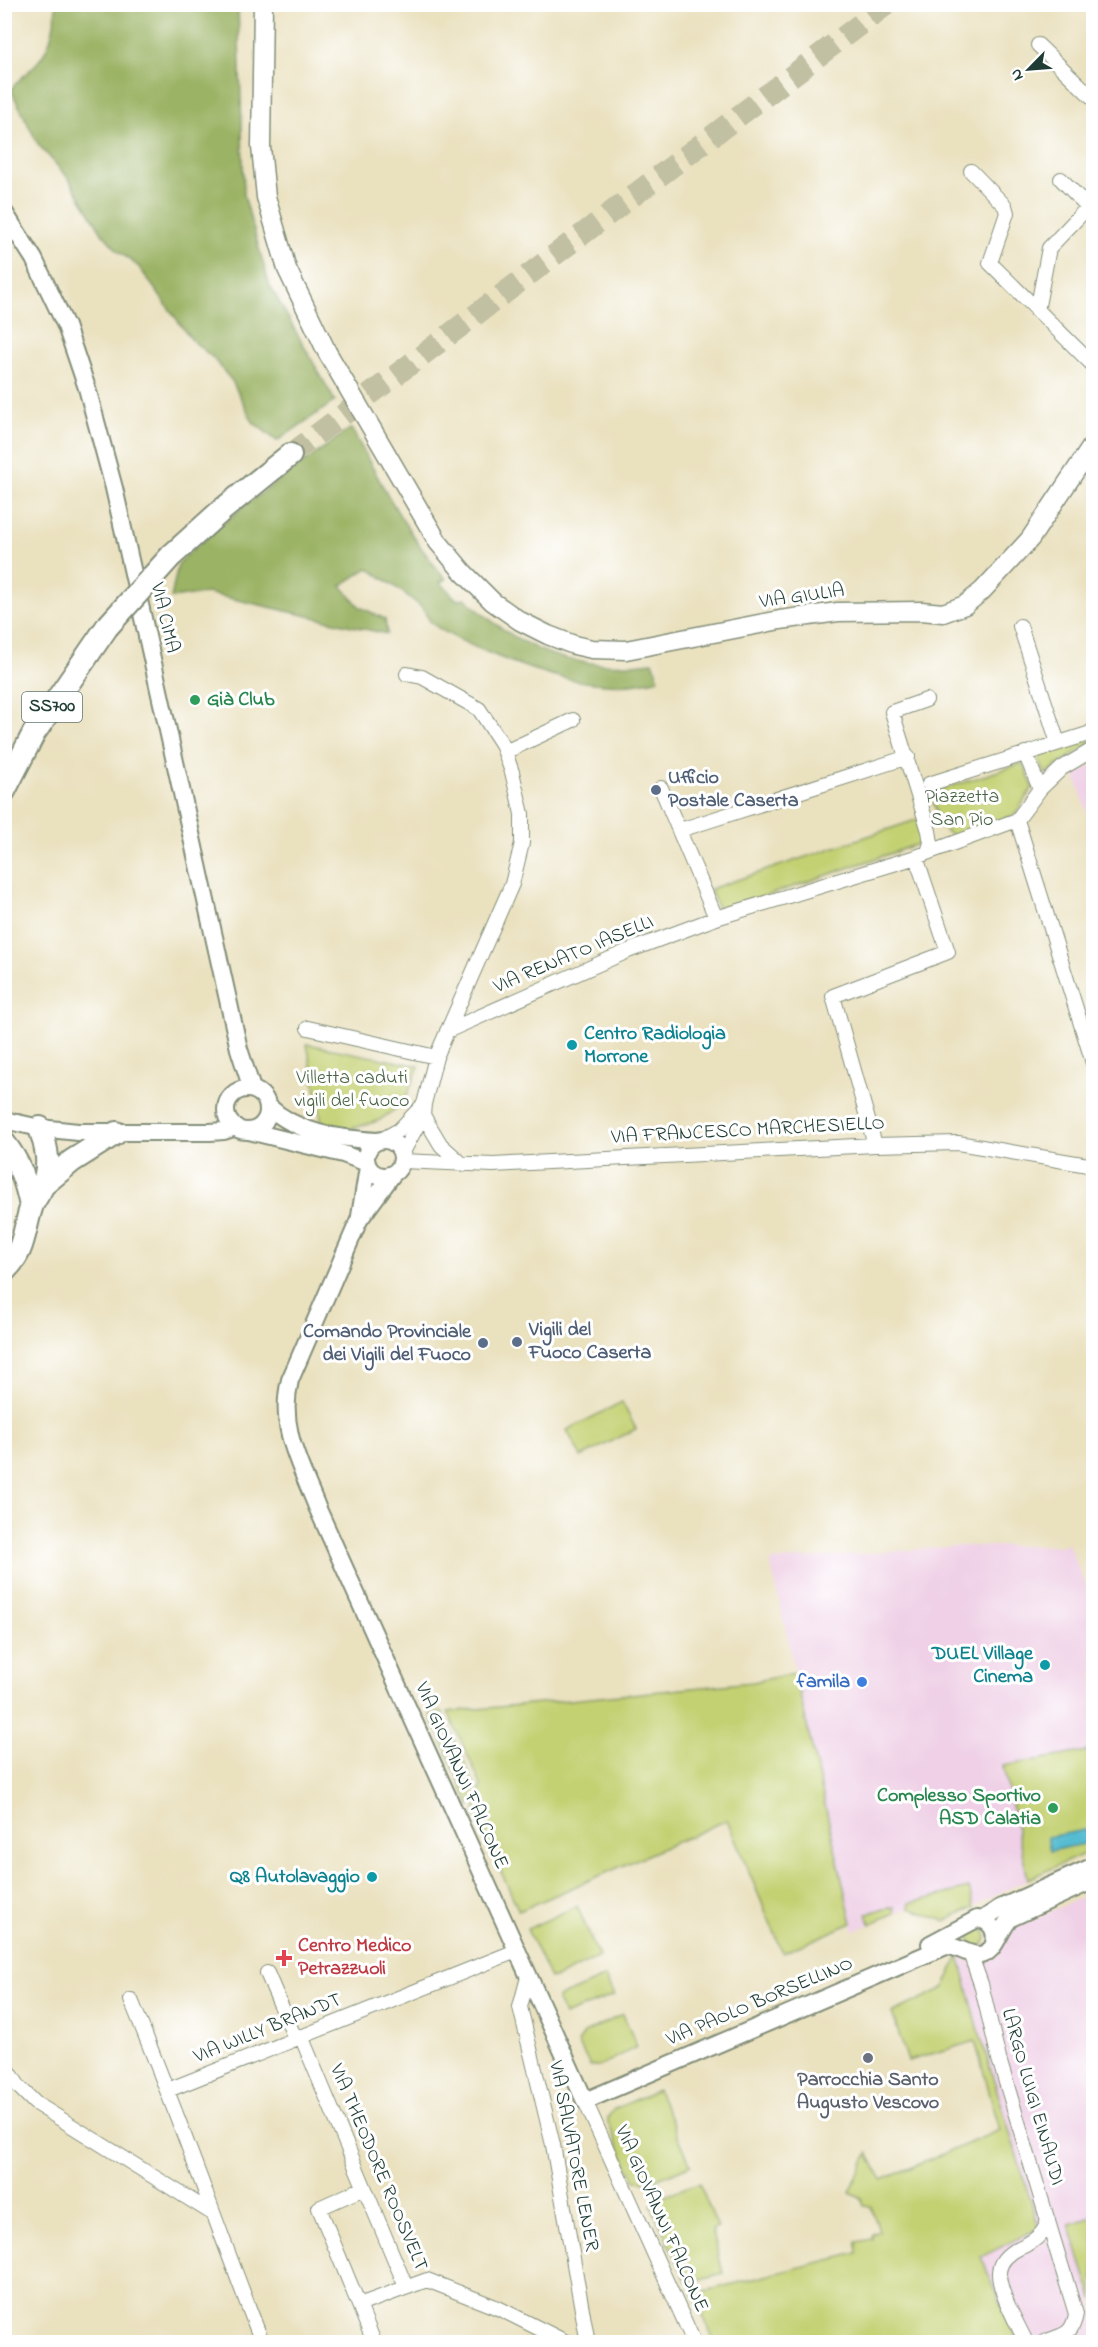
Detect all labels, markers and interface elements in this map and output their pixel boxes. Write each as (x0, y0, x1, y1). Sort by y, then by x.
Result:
north arrow (999, 39, 1059, 99)
text: N (1004, 64, 1030, 84)
street label: VIA GIULIA (757, 577, 846, 617)
street label: VIA CIMA (142, 579, 186, 656)
place label: Già Club (207, 686, 275, 715)
road number: SS700 (22, 692, 82, 722)
marker: Già Club (188, 693, 202, 707)
place label: Ufficio Postale Caserta (668, 764, 799, 816)
marker: Ufficio Postale Caserta (649, 783, 663, 797)
park label: Piazzetta San Pio (925, 783, 999, 835)
street label: VIA RENATO IASELLI (488, 908, 659, 1002)
place label: Centro Radiologia Morrone (584, 1020, 726, 1072)
marker: Centro Radiologia Morrone (565, 1038, 579, 1052)
park label: Villetta caduti vigili del fuoco (295, 1064, 409, 1117)
street label: VIA FRANCESCO MARCHESIELLO (610, 1109, 885, 1153)
place label: Vigili del Fuoco Caserta (528, 1316, 651, 1368)
place label: Comando Provinciale dei Vigili del Fuoco (303, 1318, 472, 1371)
marker: Vigili del Fuoco Caserta (510, 1335, 524, 1349)
marker: Comando Provinciale dei Vigili del Fuoco (476, 1336, 490, 1350)
place label: DUEL Village Cinema (931, 1640, 1034, 1692)
marker: DUEL Village Cinema (1038, 1658, 1052, 1672)
place label: famila (796, 1668, 850, 1697)
marker: famila (855, 1675, 869, 1689)
street label: VIA GIOVANNI FALCONE (406, 1677, 515, 1874)
place label: Complesso Sportivo ASD Calatia (877, 1782, 1041, 1834)
marker: Complesso Sportivo ASD Calatia (1046, 1801, 1060, 1815)
place label: Q8 Autolavaggio (230, 1863, 360, 1893)
marker: Q8 Autolavaggio (365, 1870, 379, 1884)
place label: Centro Medico Petrazzuoli (298, 1932, 411, 1984)
marker: Centro Medico Petrazzuoli (275, 1949, 293, 1967)
street label: VIA PAOLO BORSELLINO (661, 1950, 858, 2055)
street label: VIA WILLY BRANDT (189, 1986, 346, 2072)
street label: LARGO LUIGI EINAUDI (993, 2005, 1071, 2189)
marker: Parrocchia Santo Augusto Vescovo (861, 2051, 875, 2065)
street label: VIA SALVATORE LENER (540, 2057, 606, 2255)
street label: VIA THEODORE ROOSVELT (321, 2059, 435, 2276)
place label: Parrocchia Santo Augusto Vescovo (797, 2066, 939, 2119)
street label: VIA GIOVANNI FALCONE (606, 2120, 715, 2317)

